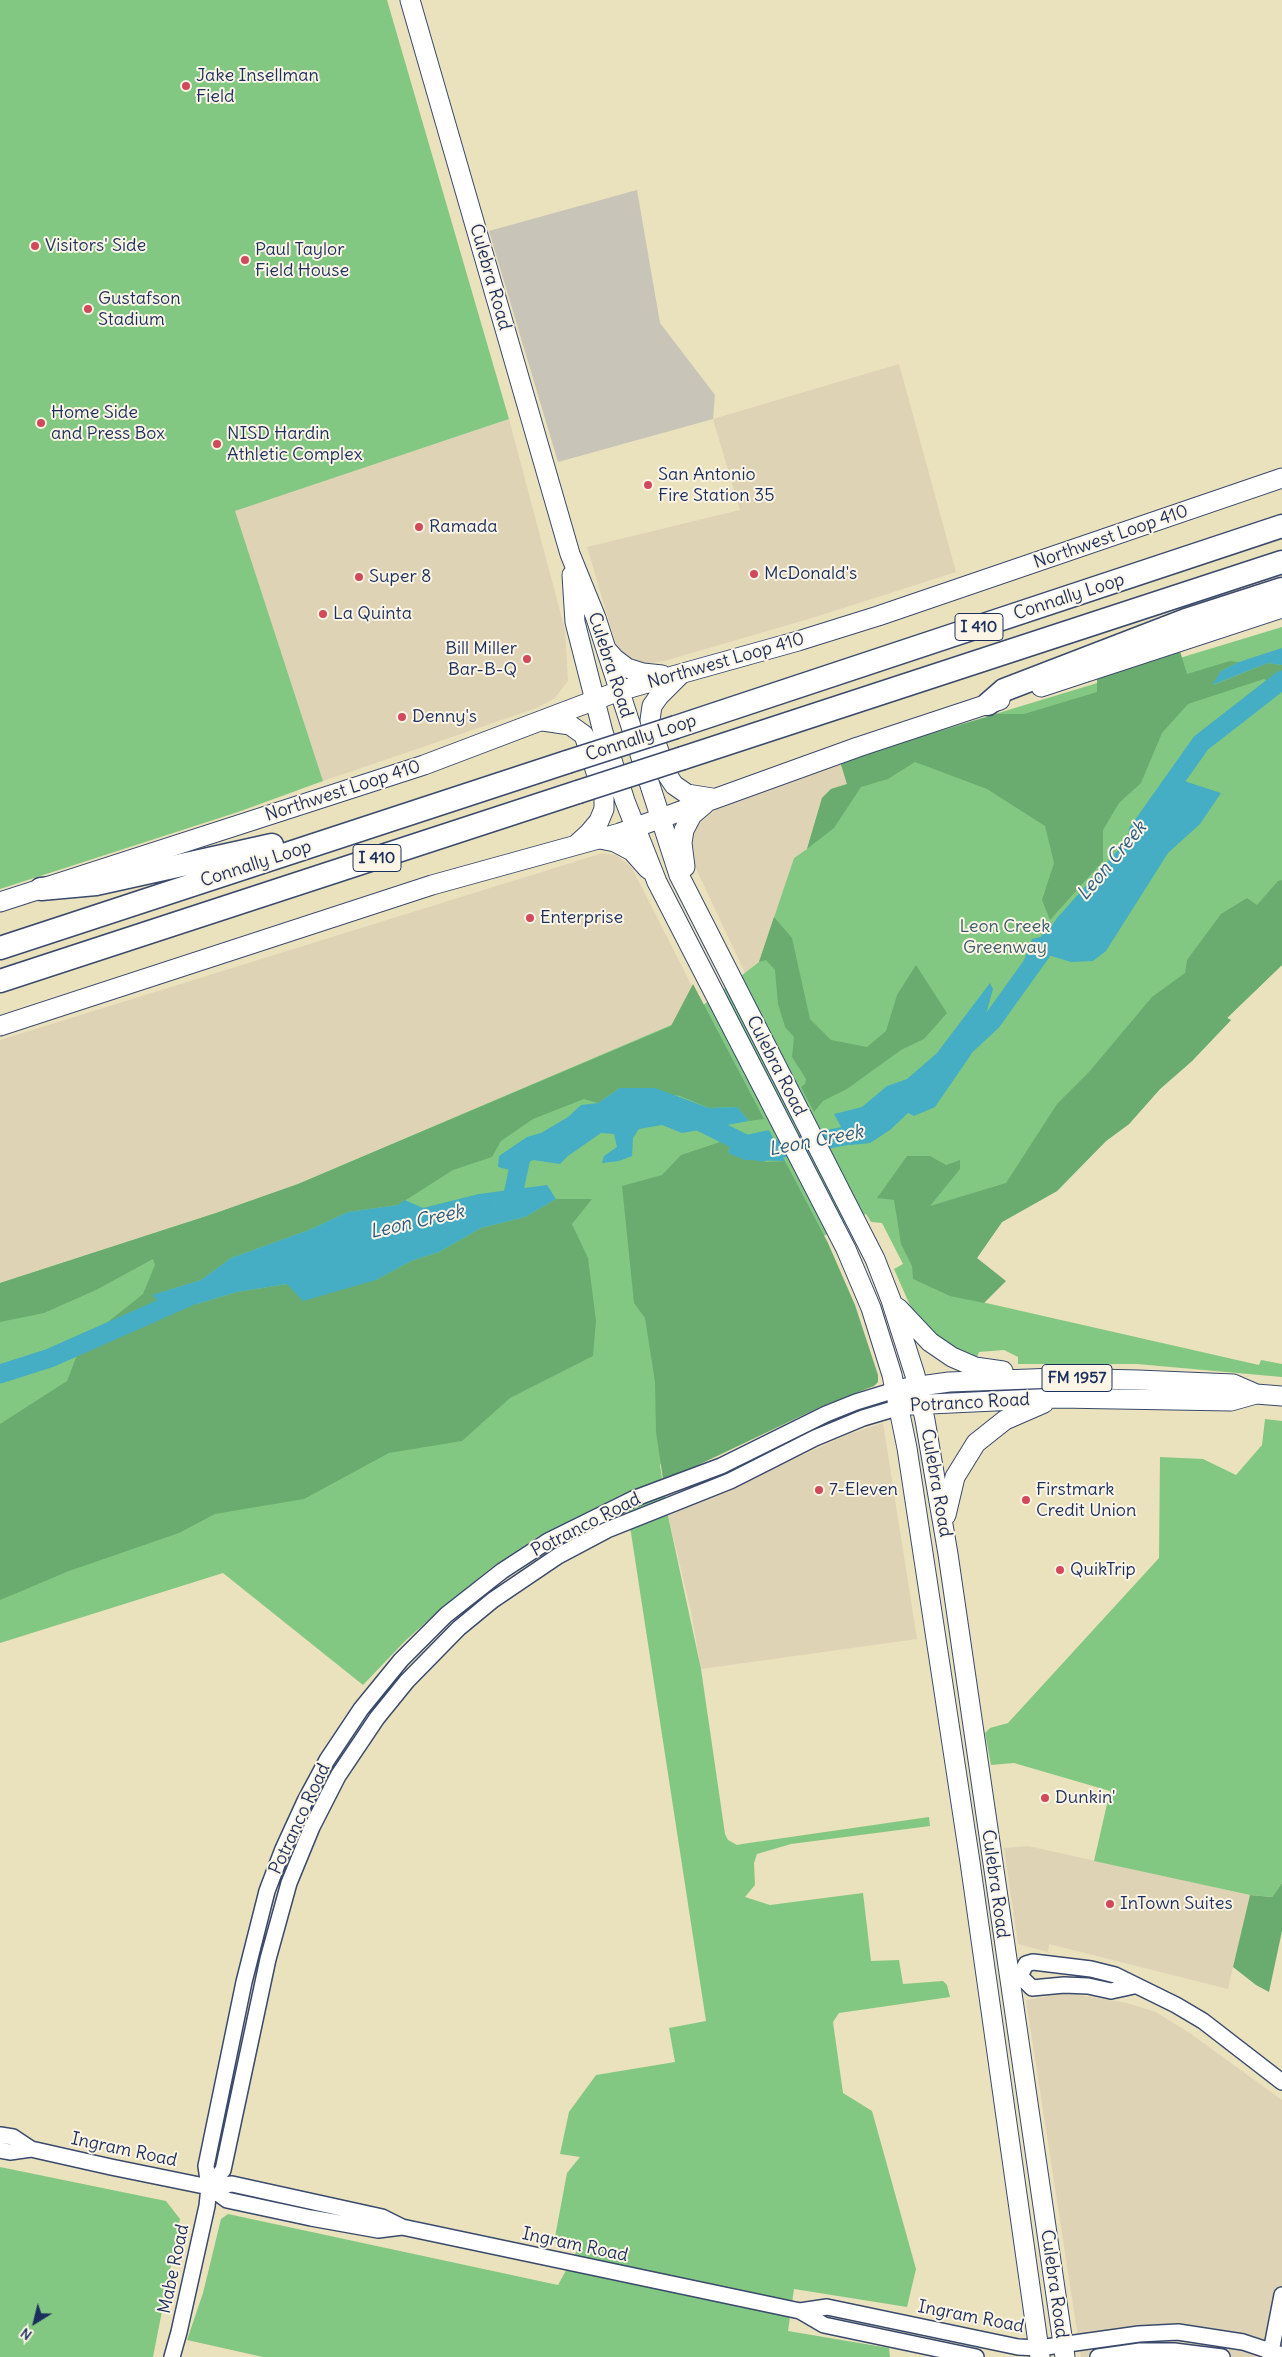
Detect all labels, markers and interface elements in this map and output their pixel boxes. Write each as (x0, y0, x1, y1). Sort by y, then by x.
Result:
place label: Jake Insellman Field (196, 65, 319, 108)
marker: Jake Insellman Field (180, 80, 192, 92)
street label: Culebra Road (465, 221, 515, 333)
place label: Visitors' Side (45, 235, 146, 257)
place label: Paul Taylor Field House (255, 239, 349, 282)
marker: Visitors' Side (29, 240, 41, 252)
marker: Paul Taylor Field House (239, 254, 251, 266)
place label: Gustafson Stadium (98, 288, 181, 330)
marker: Gustafson Stadium (82, 303, 94, 315)
place label: Home Side and Press Box (51, 402, 165, 444)
marker: Home Side and Press Box (35, 417, 47, 429)
place label: NISD Hardin Athletic Complex (227, 423, 363, 466)
marker: NISD Hardin Athletic Complex (211, 438, 223, 450)
place label: San Antonio Fire Station 35 (658, 464, 775, 506)
marker: San Antonio Fire Station 35 (642, 479, 654, 491)
street label: Northwest Loop 410 (1031, 500, 1191, 574)
place label: Ramada (429, 516, 497, 538)
marker: Ramada (413, 521, 425, 533)
place label: McDonald's (764, 563, 857, 585)
place label: Super 8 (369, 566, 431, 588)
marker: McDonald's (748, 568, 760, 580)
street label: Connally Loop (1011, 569, 1127, 625)
marker: Super 8 (353, 571, 365, 583)
place label: La Quinta (333, 603, 412, 625)
marker: La Quinta (317, 608, 329, 620)
street label: Culebra Road (583, 610, 637, 720)
road number: I 410 (955, 614, 1003, 640)
street label: Northwest Loop 410 (645, 628, 807, 694)
place label: Bill Miller Bar-B-Q (445, 638, 517, 681)
marker: Bill Miller Bar-B-Q (521, 653, 533, 665)
place label: Denny's (412, 706, 477, 728)
street label: Connally Loop (583, 710, 699, 766)
marker: Denny's (396, 711, 408, 723)
street label: Northwest Loop 410 (263, 756, 423, 826)
water label: Leon Creek (1072, 817, 1152, 905)
street label: Connally Loop (198, 836, 314, 892)
road number: I 410 (353, 844, 401, 871)
place label: Enterprise (540, 907, 623, 929)
marker: Enterprise (524, 912, 536, 924)
park label: Leon Creek Greenway (960, 916, 1050, 959)
street label: Culebra Road (741, 1012, 811, 1120)
water label: Leon Creek (767, 1121, 865, 1161)
water label: Leon Creek (368, 1200, 466, 1244)
road number: FM 1957 (1042, 1365, 1112, 1392)
street label: Potranco Road (910, 1389, 1030, 1417)
street label: Culebra Road (916, 1427, 956, 1539)
place label: 7-Eleven (829, 1479, 898, 1501)
place label: Firstmark Credit Union (1036, 1479, 1136, 1522)
marker: 7-Eleven (813, 1484, 825, 1496)
street label: Potranco Road (528, 1488, 644, 1562)
marker: Firstmark Credit Union (1020, 1494, 1032, 1506)
place label: QuikTrip (1070, 1559, 1136, 1581)
marker: QuikTrip (1054, 1564, 1066, 1576)
street label: Potranco Road (265, 1760, 335, 1878)
place label: Dunkin' (1055, 1787, 1115, 1809)
marker: Dunkin' (1039, 1792, 1051, 1804)
street label: Culebra Road (977, 1828, 1013, 1940)
place label: InTown Suites (1120, 1893, 1233, 1915)
marker: InTown Suites (1104, 1898, 1116, 1910)
street label: Ingram Road (69, 2128, 179, 2172)
street label: Mabe Road (154, 2222, 194, 2316)
street label: Ingram Road (520, 2223, 630, 2267)
street label: Culebra Road (1036, 2228, 1072, 2340)
street label: Ingram Road (916, 2296, 1026, 2338)
north arrow (10, 2297, 60, 2347)
text: N (17, 2324, 35, 2344)

